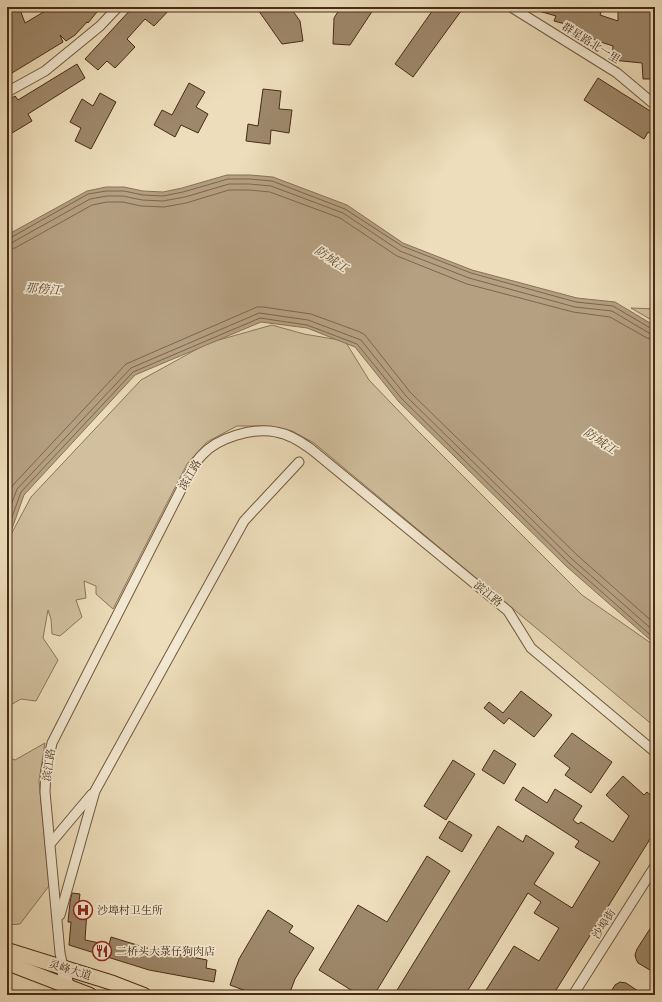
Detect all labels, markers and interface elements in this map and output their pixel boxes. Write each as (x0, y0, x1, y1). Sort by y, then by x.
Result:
street label: 群星路北一里 (560, 20, 622, 66)
water label: 防城江 (312, 243, 351, 276)
water label: 那傍江 (24, 280, 64, 298)
water label: 防城江 (581, 425, 620, 458)
street label: 滨江路 (176, 458, 204, 492)
street label: 滨江路 (471, 579, 505, 609)
street label: 滨江路 (40, 748, 58, 782)
hospital icon: 沙埠村卫生所 (72, 899, 94, 921)
place label: 沙埠村卫生所 (97, 904, 163, 917)
street label: 沙埠街 (590, 907, 618, 941)
restaurant icon: 二桥头大菉仔狗肉店 (91, 940, 113, 962)
place label: 二桥头大菉仔狗肉店 (116, 945, 215, 958)
street label: 灵峰大道 (47, 957, 93, 983)

